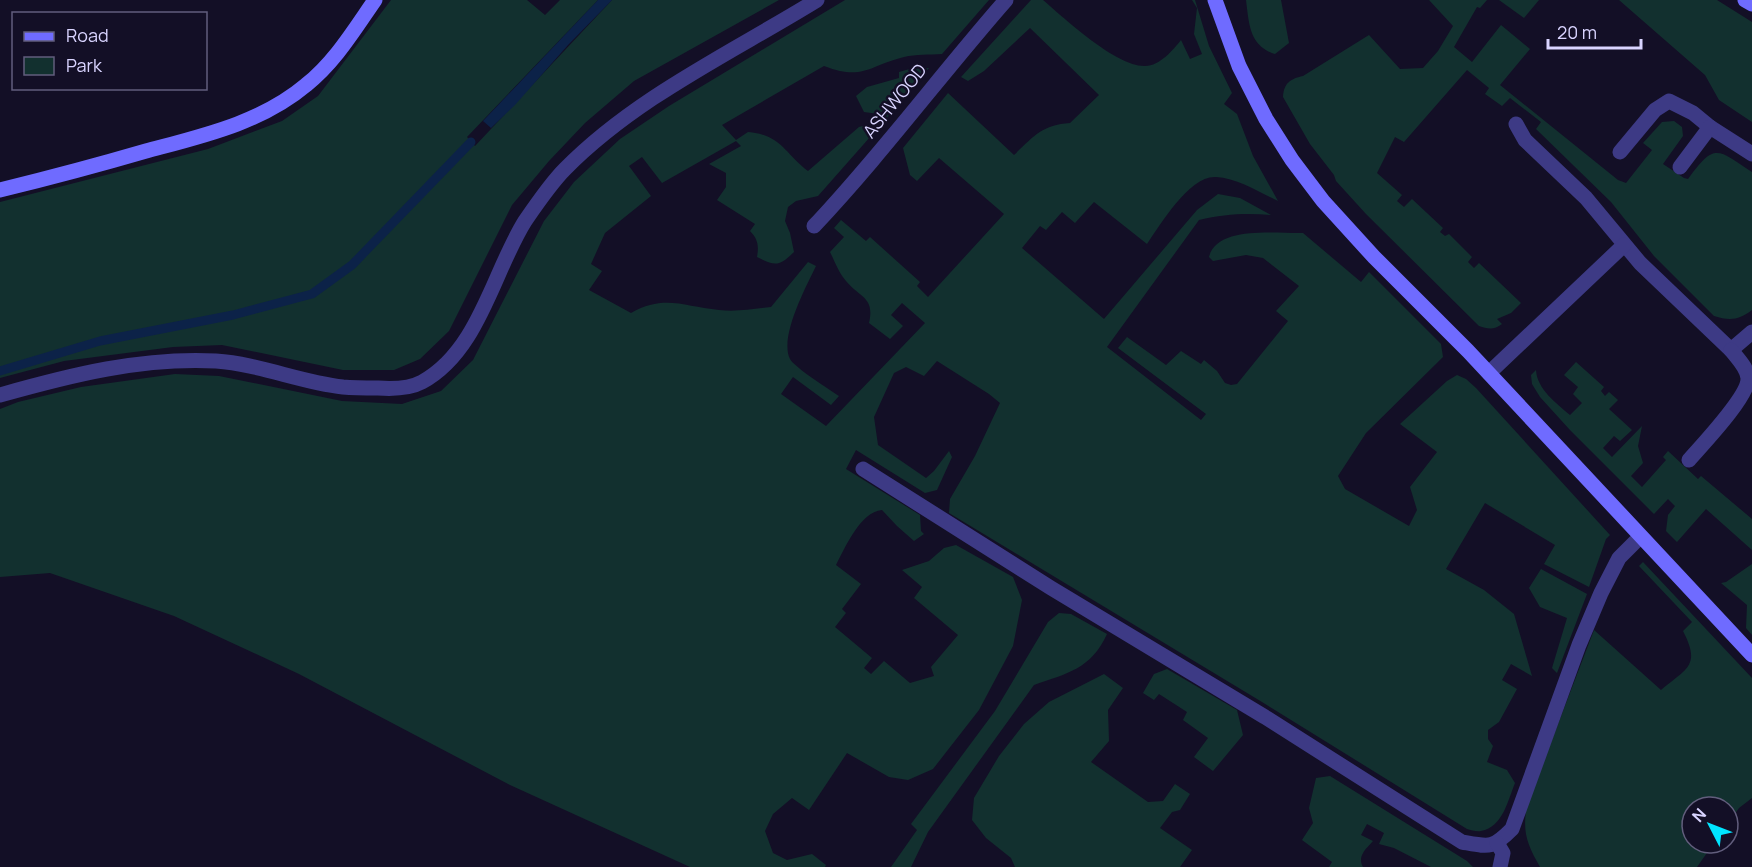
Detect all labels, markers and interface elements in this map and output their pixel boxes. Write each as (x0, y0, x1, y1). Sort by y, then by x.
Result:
legend (12, 12, 207, 90)
scale bar (1548, 12, 1641, 50)
text: 20 m (1557, 20, 1597, 44)
text: Road (66, 23, 109, 47)
text: Park (66, 53, 103, 77)
street label: ASHWOOD (857, 58, 932, 143)
north arrow (1680, 795, 1740, 855)
text: N (1687, 803, 1711, 827)

